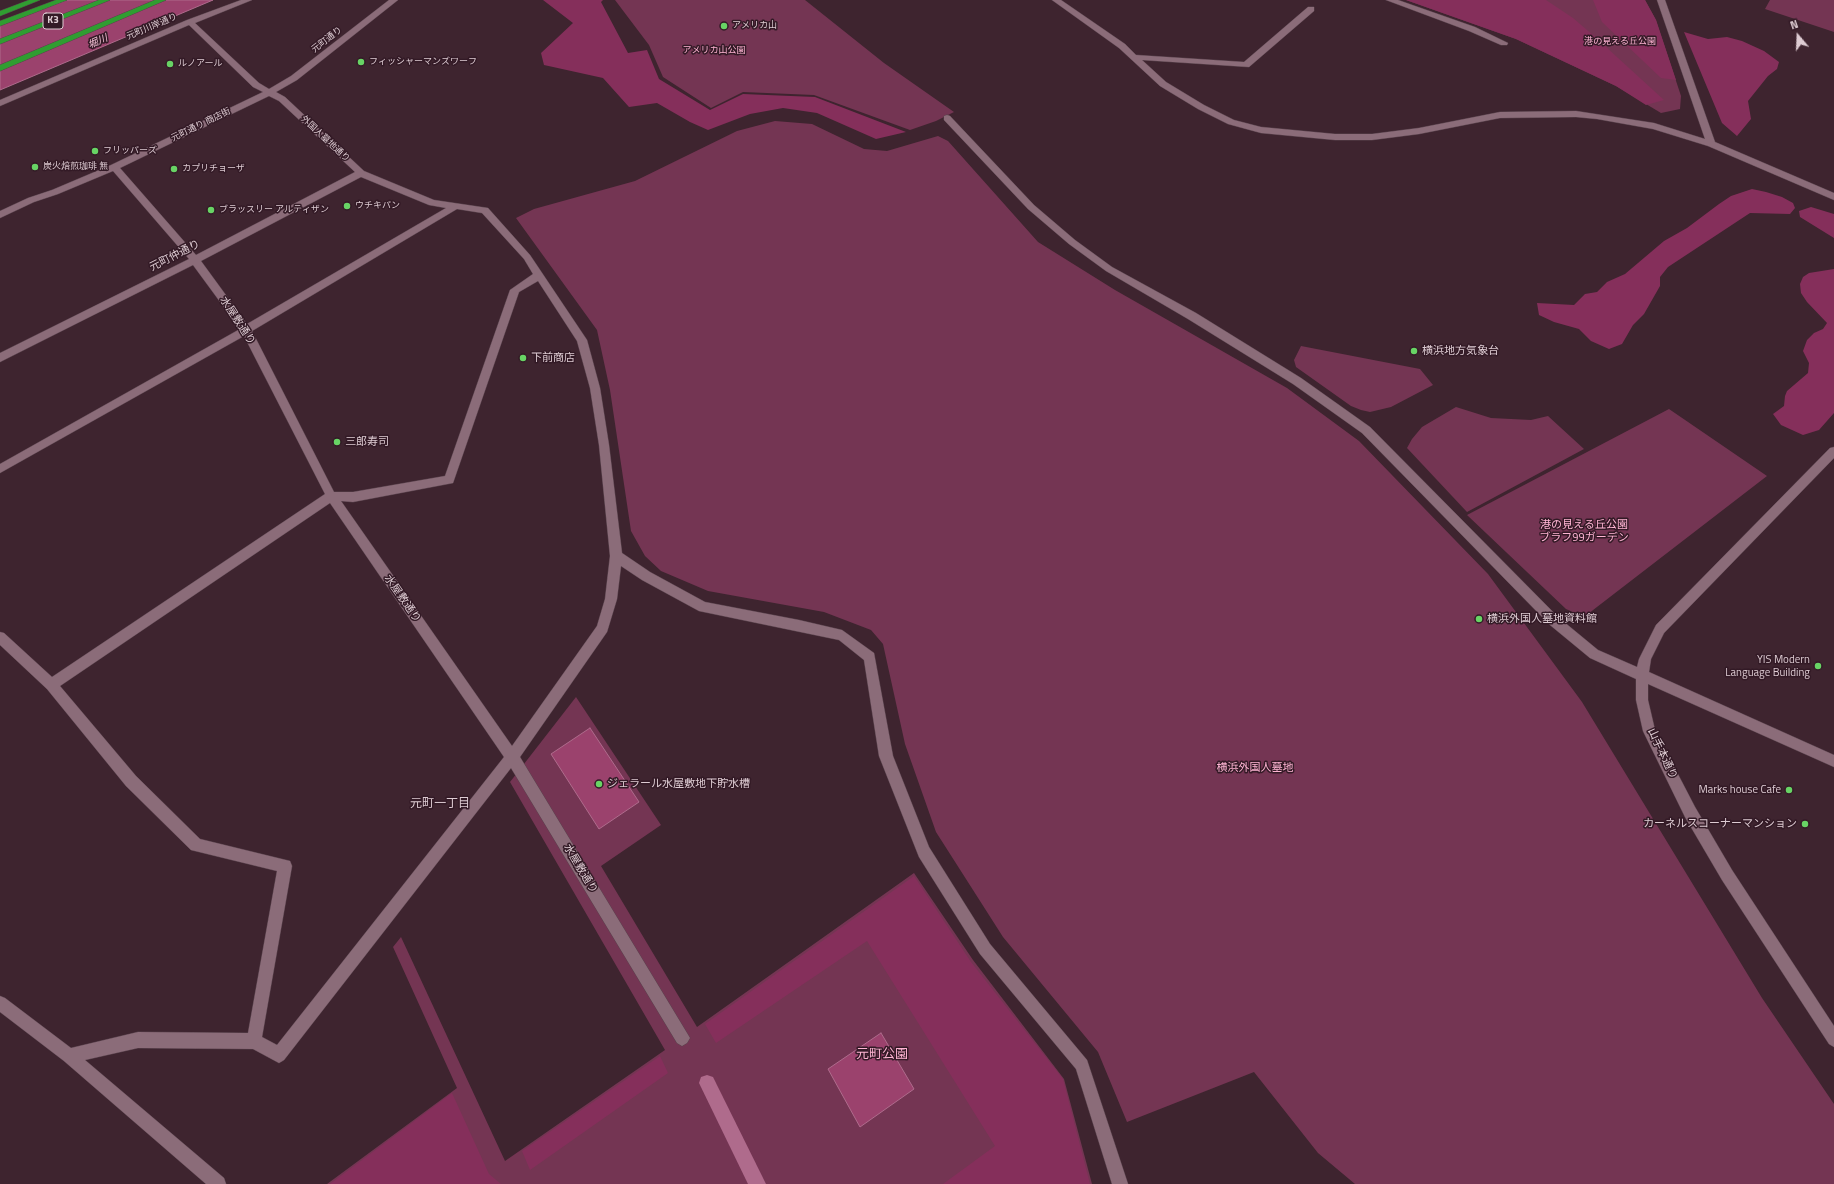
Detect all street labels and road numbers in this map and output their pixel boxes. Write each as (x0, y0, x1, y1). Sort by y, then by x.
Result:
street label: 元町川岸通り (125, 11, 179, 43)
road number: K3 (43, 13, 63, 29)
street label: 元町通り (309, 25, 345, 55)
street label: 元町通り 商店街 (169, 106, 233, 144)
street label: 外国人墓地通り (298, 114, 352, 164)
street label: 元町仲通り (148, 238, 202, 274)
street label: 水屋敷通り (216, 294, 258, 348)
street label: 水屋敷通り (381, 573, 423, 625)
street label: 山手本通り (1644, 726, 1680, 782)
street label: 水屋敷通り (560, 842, 600, 896)

